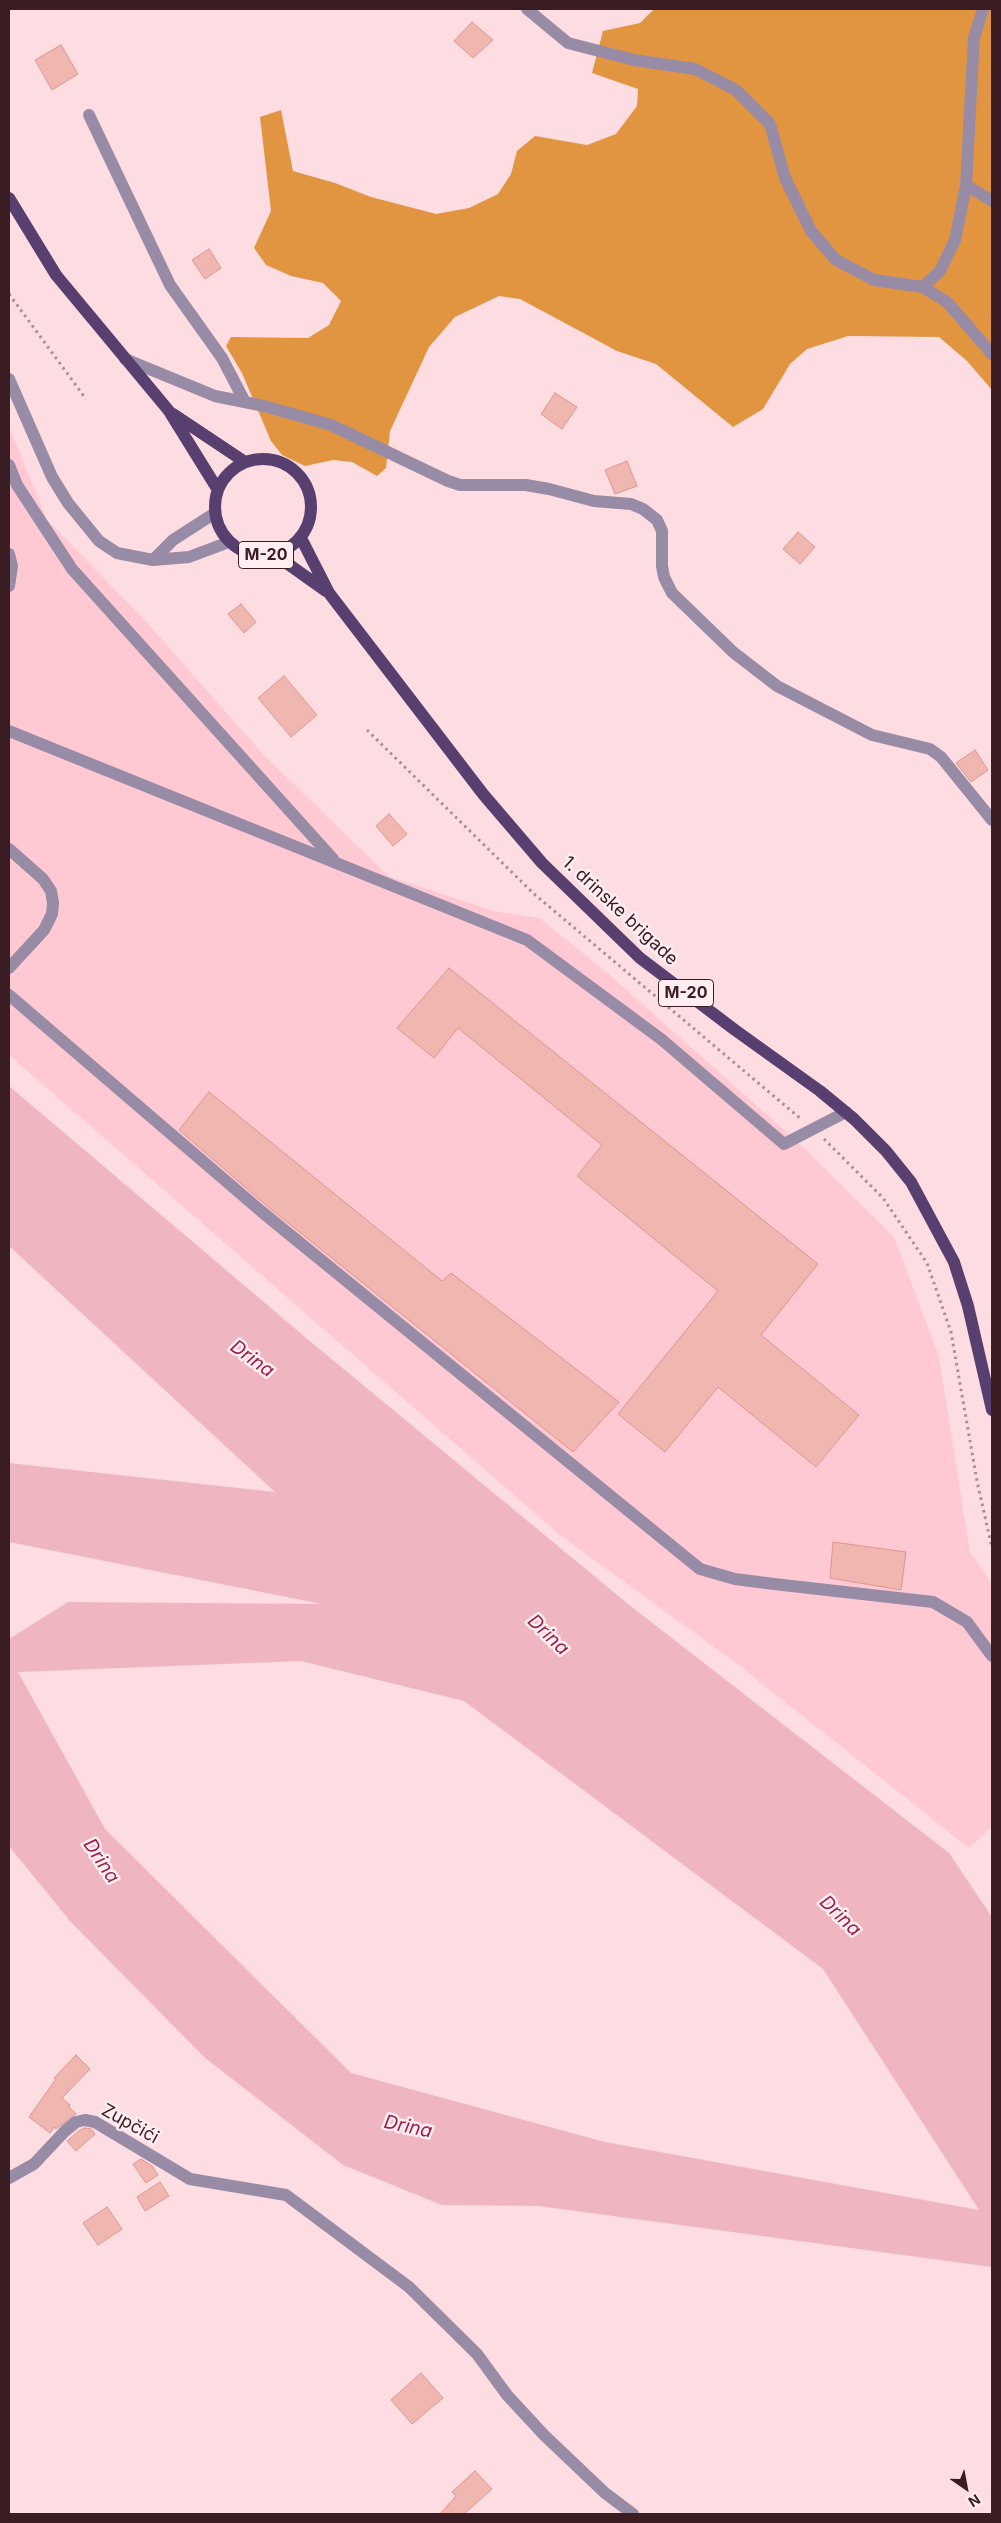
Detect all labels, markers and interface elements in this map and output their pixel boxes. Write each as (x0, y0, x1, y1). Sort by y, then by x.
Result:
road number: M-20 (238, 542, 294, 568)
street label: 1. drinske brigade (558, 852, 682, 970)
road number: M-20 (658, 980, 714, 1006)
water label: Drina (226, 1335, 278, 1383)
water label: Drina (523, 1610, 573, 1660)
water label: Drina (78, 1834, 124, 1888)
water label: Drina (815, 1891, 865, 1941)
street label: Zupčići (98, 2099, 162, 2149)
water label: Drina (382, 2111, 434, 2143)
north arrow (941, 2463, 991, 2513)
text: N (965, 2491, 984, 2511)

